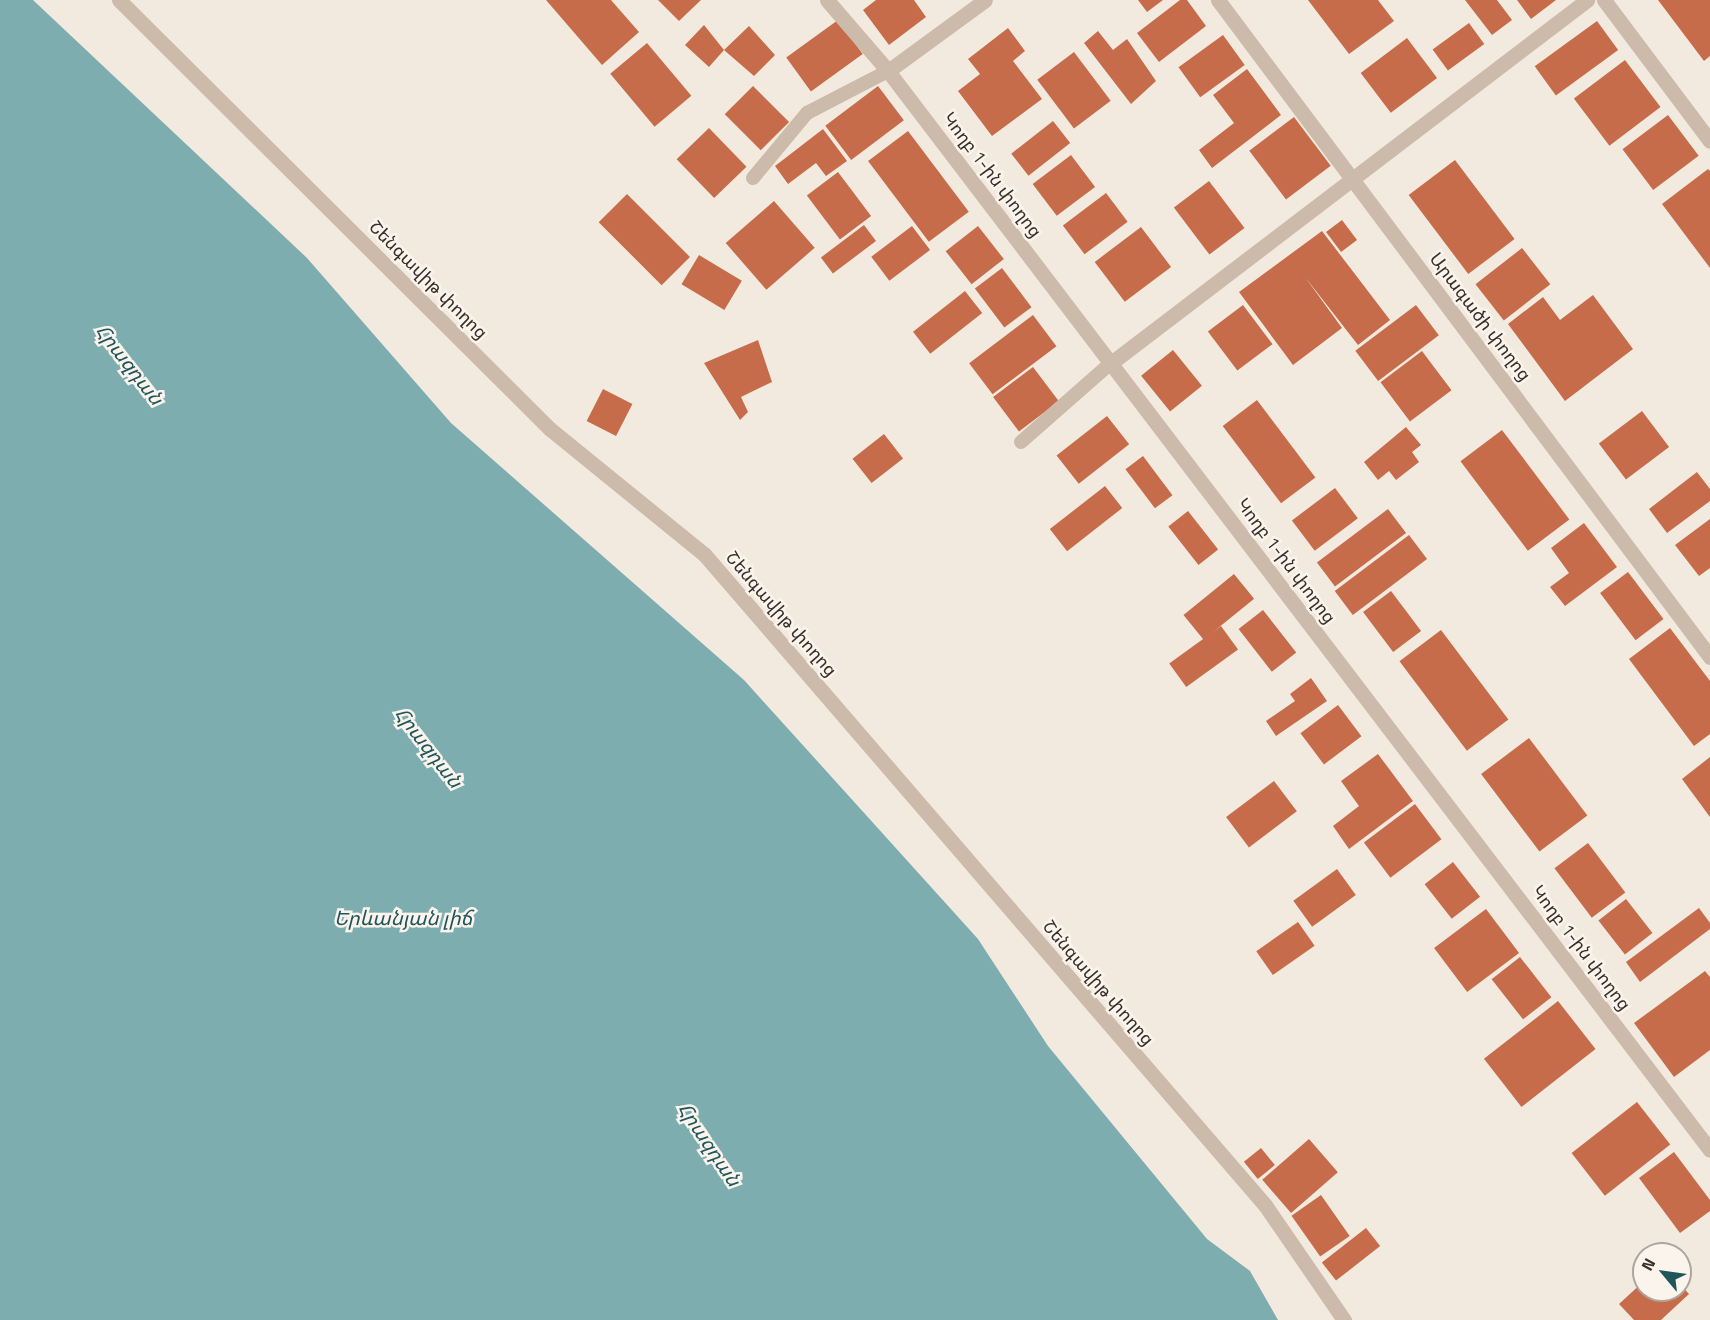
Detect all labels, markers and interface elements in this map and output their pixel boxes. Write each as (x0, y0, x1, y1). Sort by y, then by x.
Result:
street label: Կողբ 1-ին փողոց (938, 108, 1046, 242)
street label: Շենգավիթ փողոց (364, 216, 492, 344)
street label: Արագածի փողոց (1425, 249, 1535, 385)
water label: Հրազդան (91, 319, 169, 409)
street label: Կողբ 1-ին փողոց (1232, 494, 1340, 628)
street label: Շենգավիթ փողոց (721, 547, 841, 681)
water label: Հրազդան (390, 702, 468, 792)
street label: Կողբ 1-ին փողոց (1527, 881, 1635, 1015)
water label: Երևանյան լիճ (334, 905, 472, 929)
street label: Շենգավիթ փողոց (1038, 916, 1158, 1050)
water label: Հրազդան (673, 1098, 747, 1190)
north arrow (1632, 1242, 1692, 1302)
text: N (1635, 1254, 1661, 1275)

